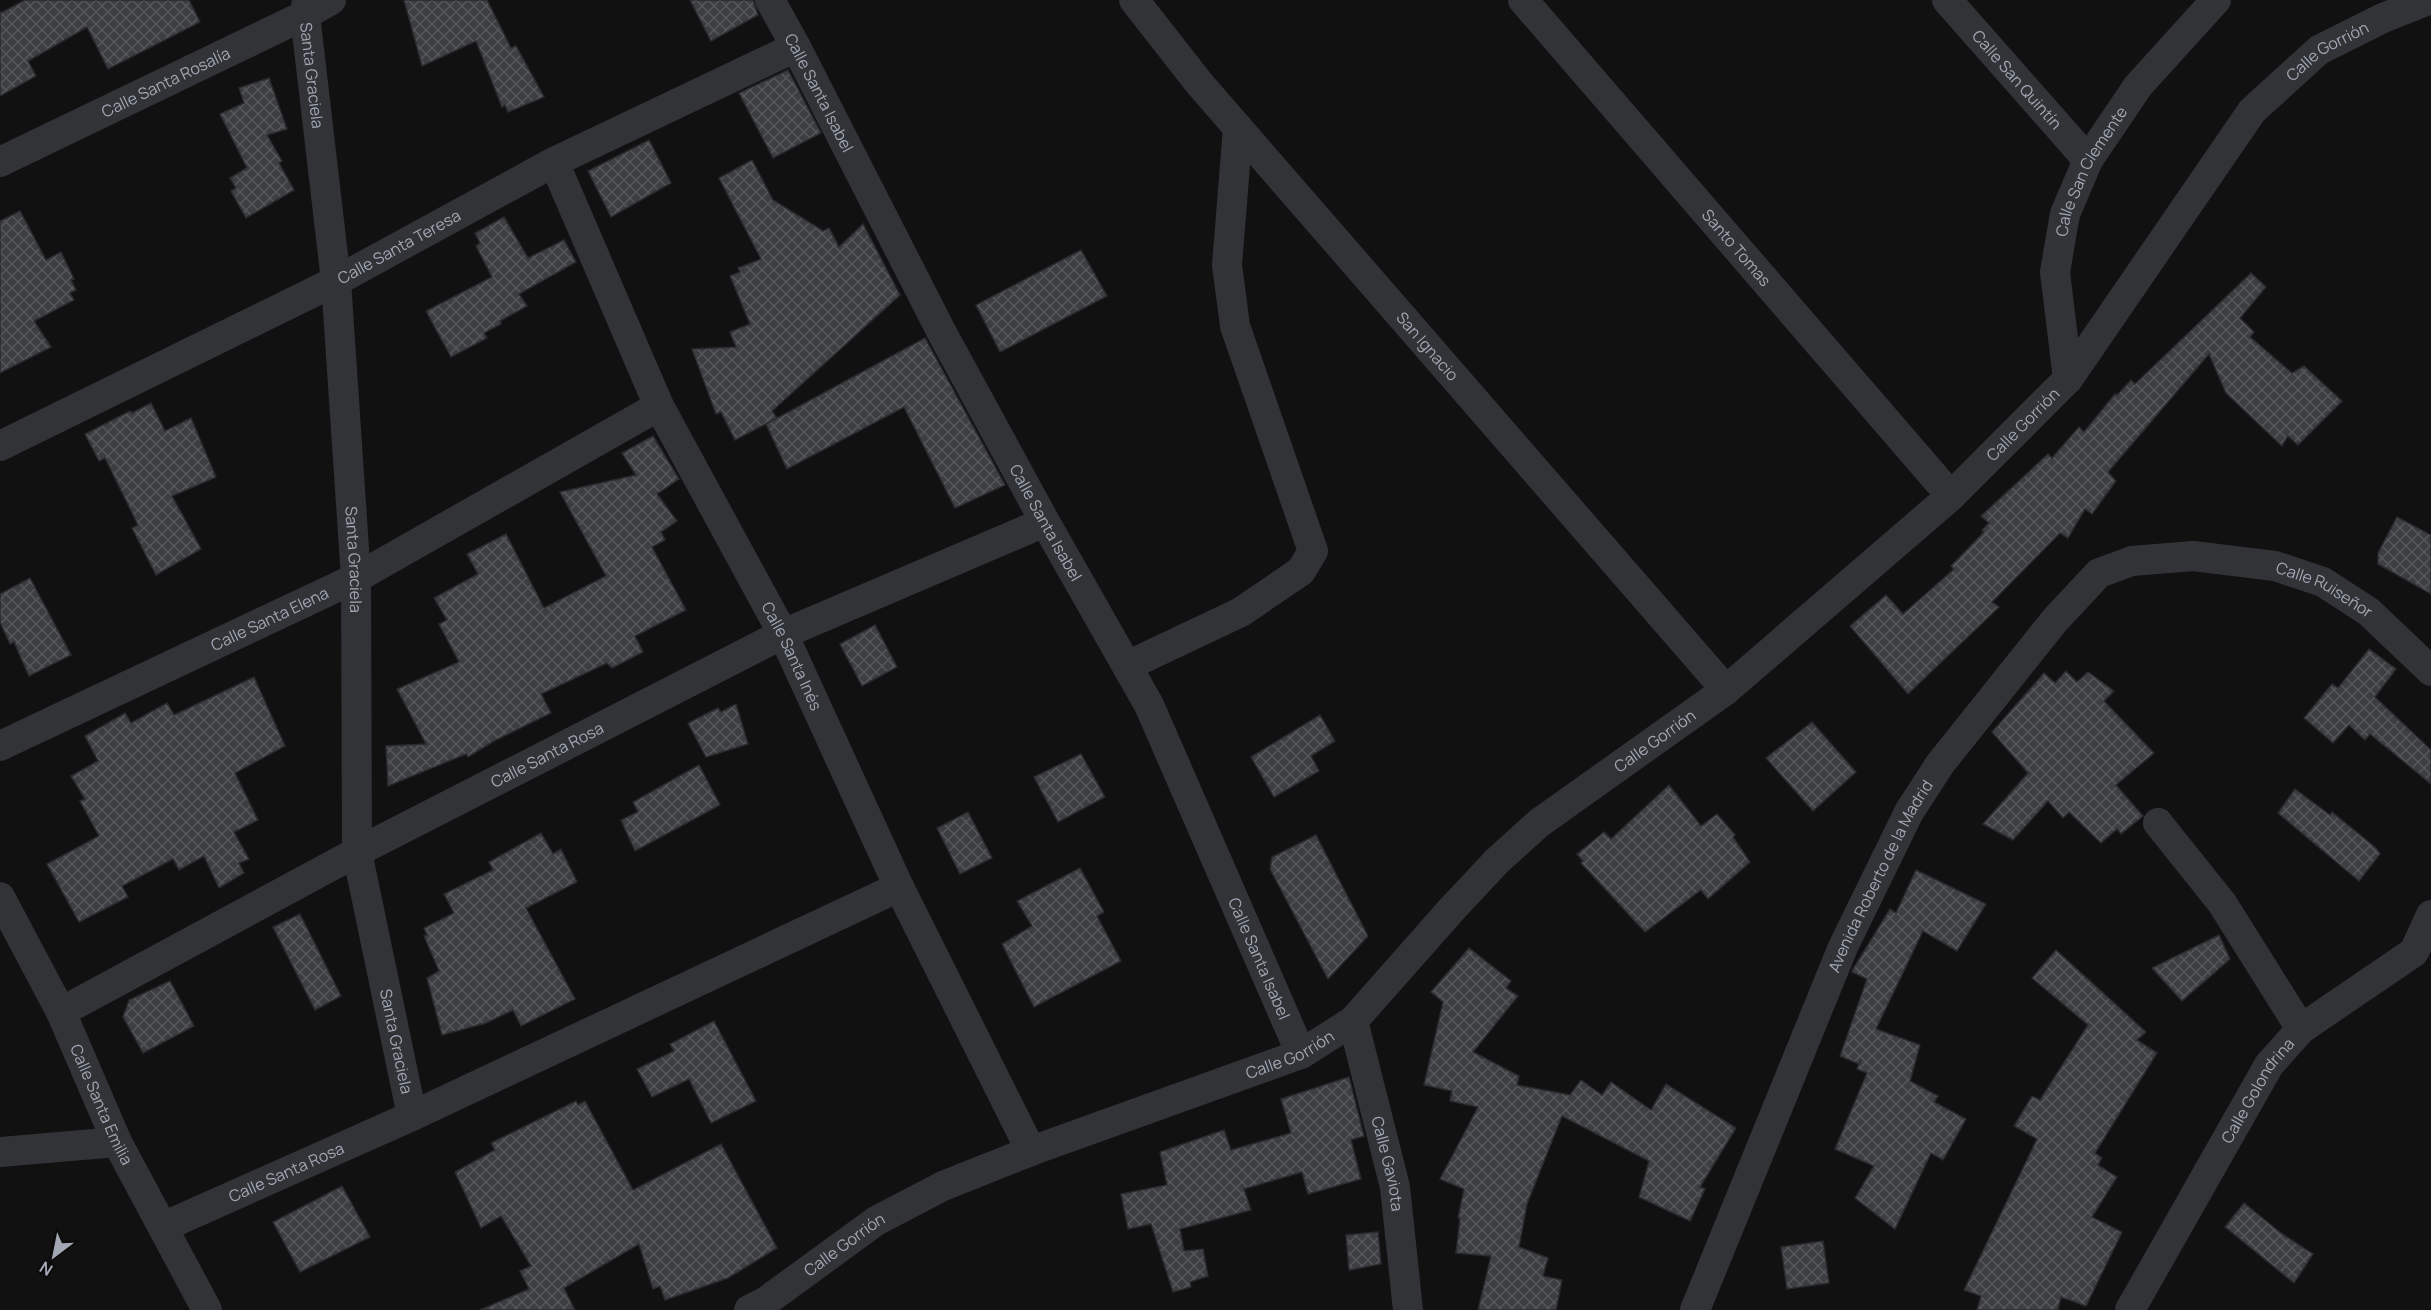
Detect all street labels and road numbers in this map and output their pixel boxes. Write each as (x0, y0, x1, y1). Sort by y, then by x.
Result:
street label: Calle Gorrión (2281, 16, 2372, 86)
street label: Santa Graciela (295, 21, 329, 130)
street label: Calle San Quintín (1967, 25, 2067, 134)
street label: Calle Santa Isabel (780, 29, 859, 156)
street label: Calle Santa Rosalía (98, 42, 234, 122)
street label: Calle San Clemente (2050, 102, 2132, 238)
street label: Calle Santa Teresa (333, 204, 464, 289)
street label: Santo Tomas (1697, 204, 1776, 291)
street label: San Ignacio (1391, 307, 1464, 386)
street label: Calle Gorrión (1981, 383, 2064, 466)
street label: Calle Santa Isabel (1004, 460, 1087, 585)
street label: Santa Graciela (340, 505, 367, 613)
street label: Calle Ruiseñor (2273, 556, 2377, 623)
street label: Calle Santa Elena (207, 582, 332, 656)
street label: Calle Santa Inés (756, 598, 828, 714)
street label: Calle Gorrión (1609, 704, 1700, 777)
street label: Calle Santa Rosa (487, 717, 607, 793)
street label: Avenida Roberto de la Madrid (1823, 776, 1938, 976)
street label: Calle Santa Isabel (1223, 894, 1296, 1023)
street label: Santa Graciela (375, 987, 418, 1096)
street label: Calle Gorrión (1242, 1025, 1338, 1084)
street label: Calle Golondrina (2216, 1033, 2299, 1147)
street label: Calle Santa Emilia (65, 1041, 138, 1169)
street label: Calle Gaviota (1367, 1114, 1408, 1212)
street label: Calle Santa Rosa (225, 1137, 347, 1207)
street label: Calle Gorrión (799, 1207, 889, 1281)

